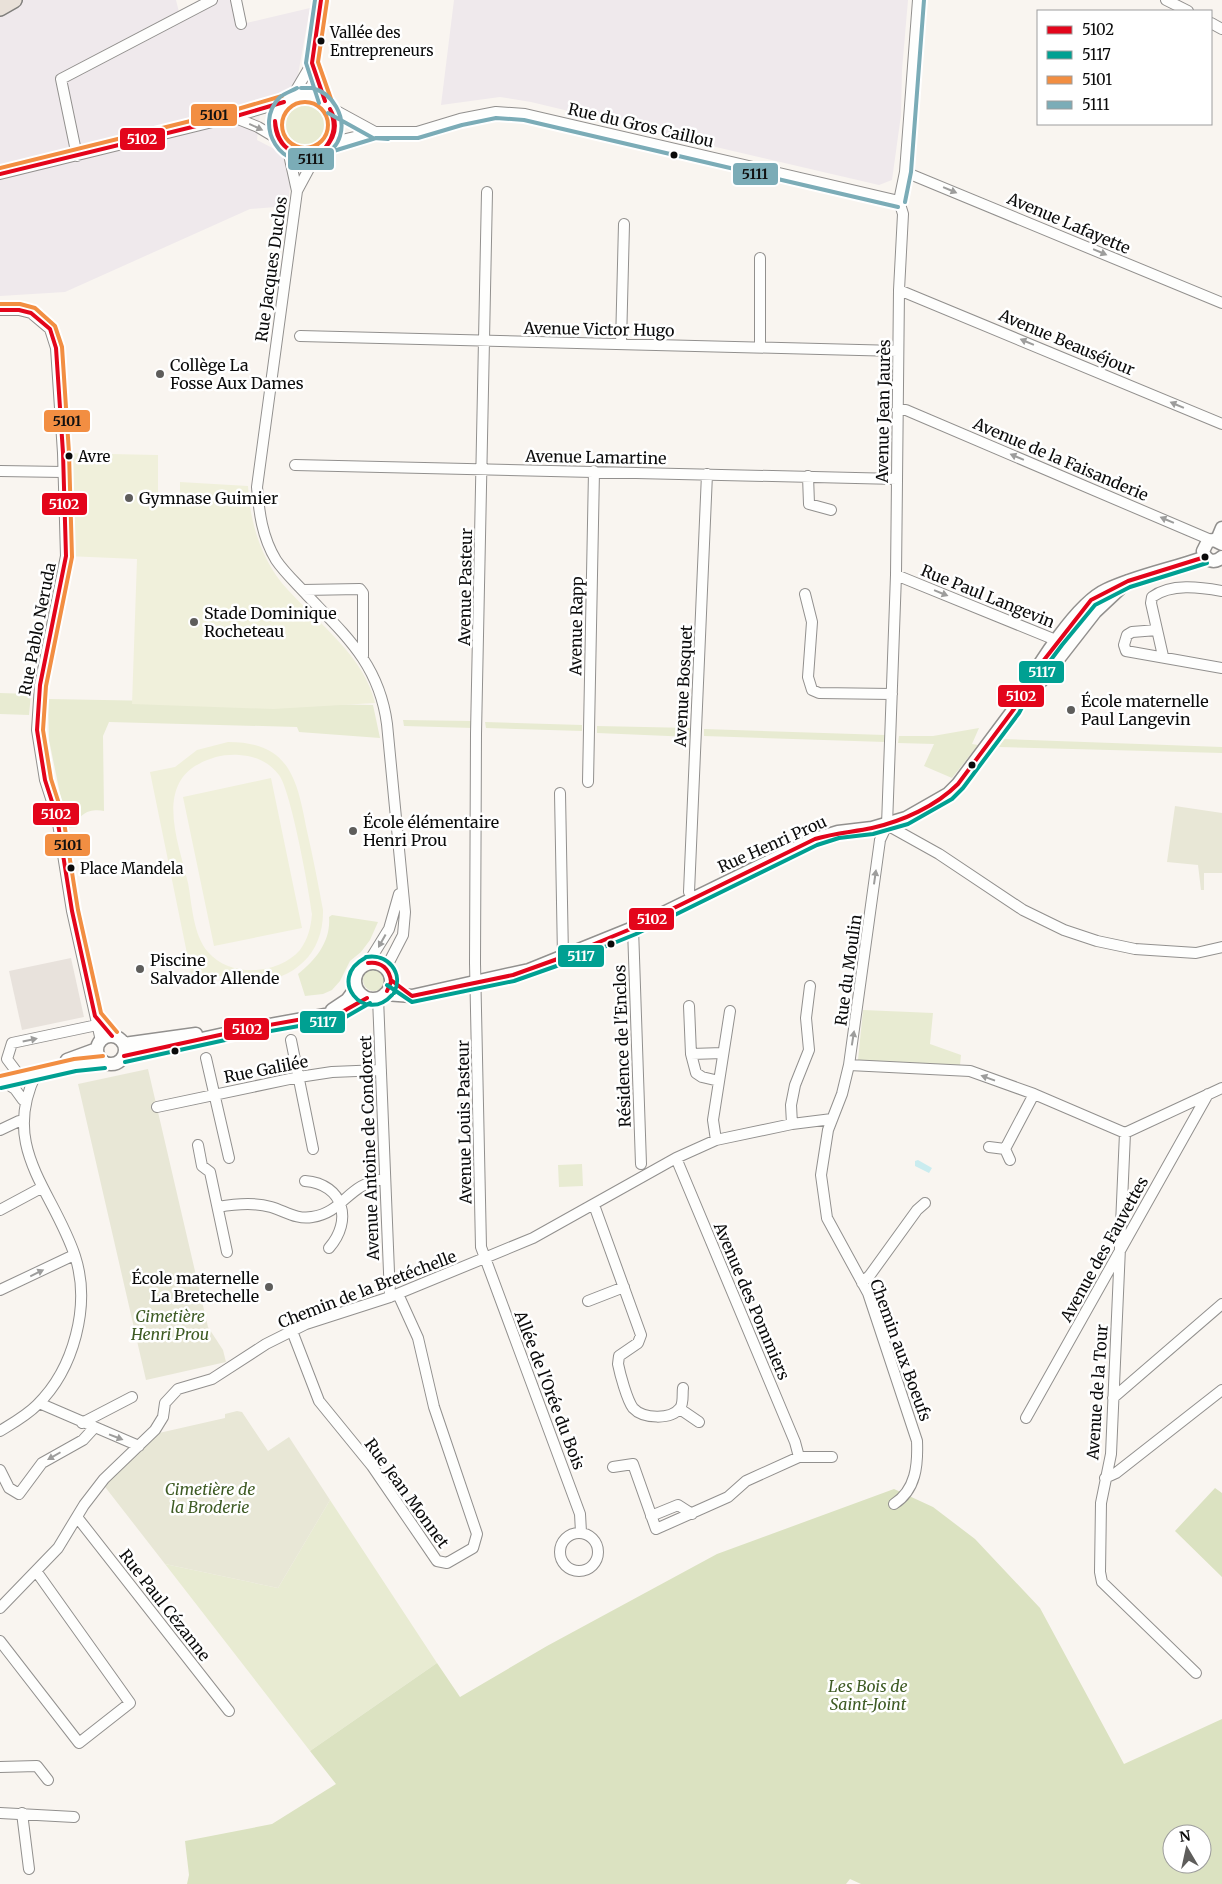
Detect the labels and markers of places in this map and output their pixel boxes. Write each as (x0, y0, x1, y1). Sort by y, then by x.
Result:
place label: Vallée des Entrepreneurs (329, 23, 434, 60)
marker: Vallée des Entrepreneurs (316, 36, 326, 46)
unlabelled marker (669, 150, 679, 160)
place label: Collège La Fosse Aux Dames (170, 355, 304, 393)
marker: Collège La Fosse Aux Dames (154, 368, 166, 380)
place label: Avre (77, 447, 111, 466)
marker: Avre (64, 451, 74, 461)
place label: Gymnase Guimier (139, 488, 278, 508)
marker: Gymnase Guimier (123, 492, 135, 504)
unlabelled marker (1200, 552, 1210, 562)
place label: Stade Dominique Rocheteau (204, 603, 337, 641)
marker: Stade Dominique Rocheteau (188, 616, 200, 628)
place label: École maternelle Paul Langevin (1081, 691, 1209, 729)
marker: École maternelle Paul Langevin (1065, 704, 1077, 716)
unlabelled marker (967, 760, 977, 770)
place label: École élémentaire Henri Prou (363, 812, 499, 850)
marker: École élémentaire Henri Prou (347, 825, 359, 837)
place label: Place Mandela (80, 859, 184, 878)
marker: Place Mandela (66, 863, 76, 873)
unlabelled marker (606, 939, 616, 949)
place label: Piscine Salvador Allende (150, 950, 279, 988)
marker: Piscine Salvador Allende (134, 963, 146, 975)
unlabelled marker (170, 1046, 180, 1056)
place label: École maternelle La Bretechelle (131, 1268, 259, 1306)
marker: École maternelle La Bretechelle (263, 1281, 275, 1293)

